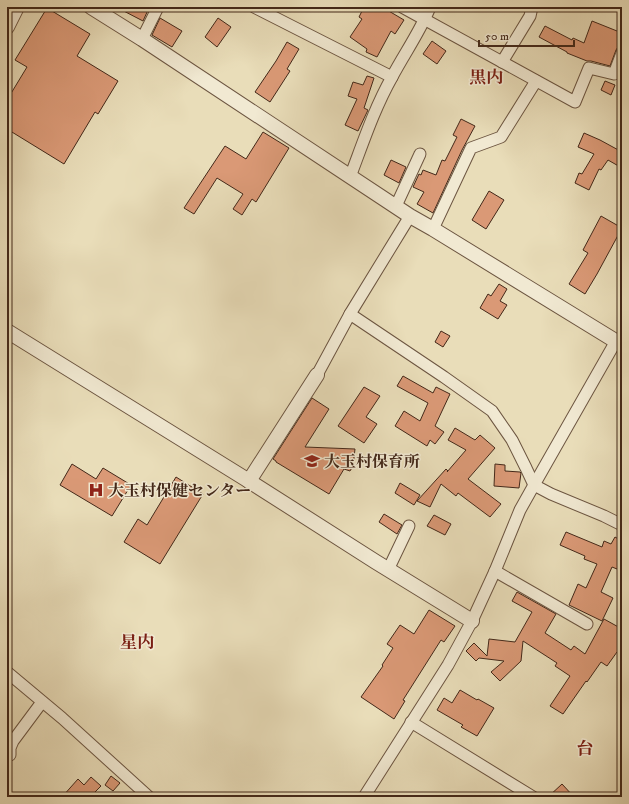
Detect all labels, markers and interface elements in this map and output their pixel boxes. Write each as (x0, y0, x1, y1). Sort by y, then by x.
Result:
scale bar (479, 22, 574, 48)
text: 50 m (485, 29, 509, 44)
district label: 黒内 (469, 67, 503, 89)
school or university icon: 大玉村保育所 (303, 452, 321, 470)
place label: 大玉村保育所 (324, 452, 420, 472)
hospital icon: 大玉村保健センター (87, 481, 105, 499)
place label: 大玉村保健センター (108, 481, 251, 501)
district label: 星内 (120, 632, 154, 654)
district label: 台 (577, 738, 594, 760)

